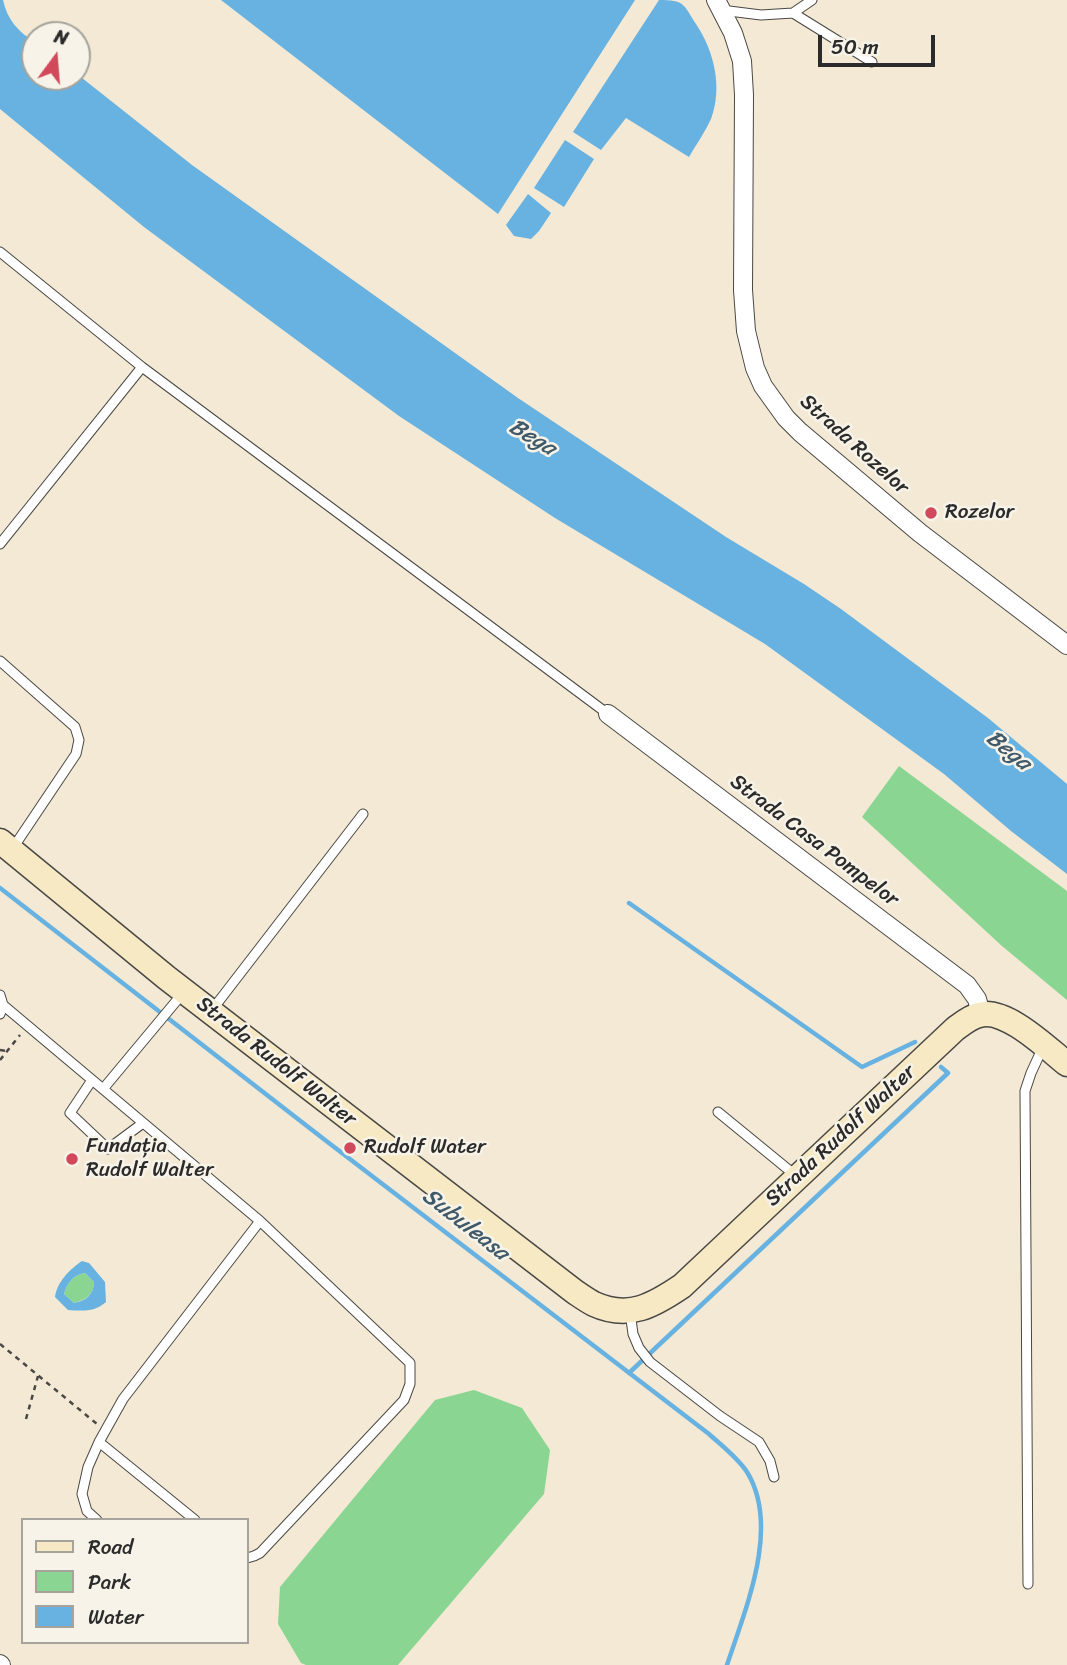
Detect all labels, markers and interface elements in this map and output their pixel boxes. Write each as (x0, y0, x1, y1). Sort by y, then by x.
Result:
text: N (50, 20, 72, 55)
north arrow (21, 21, 91, 91)
scale bar (822, 21, 939, 65)
text: 50 m (831, 28, 879, 66)
street label: Strada Rozelor (794, 390, 914, 500)
water label: Bega (504, 413, 560, 463)
place label: Rozelor (945, 500, 1014, 526)
marker: Rozelor (923, 505, 939, 521)
water label: Bega (980, 725, 1036, 777)
street label: Strada Casa Pompelor (725, 769, 903, 913)
street label: Strada Rudolf Walter (191, 992, 361, 1132)
street label: Strada Rudolf Walter (761, 1060, 921, 1212)
place label: Fundația Rudolf Walter (86, 1134, 214, 1184)
place label: Rudolf Water (364, 1135, 486, 1161)
marker: Rudolf Water (342, 1140, 358, 1156)
marker: Fundația Rudolf Walter (64, 1151, 80, 1167)
water label: Subuleasa (416, 1183, 514, 1267)
legend (21, 1518, 248, 1644)
text: Road (88, 1528, 133, 1566)
text: Park (88, 1563, 131, 1601)
text: Water (88, 1598, 143, 1636)

